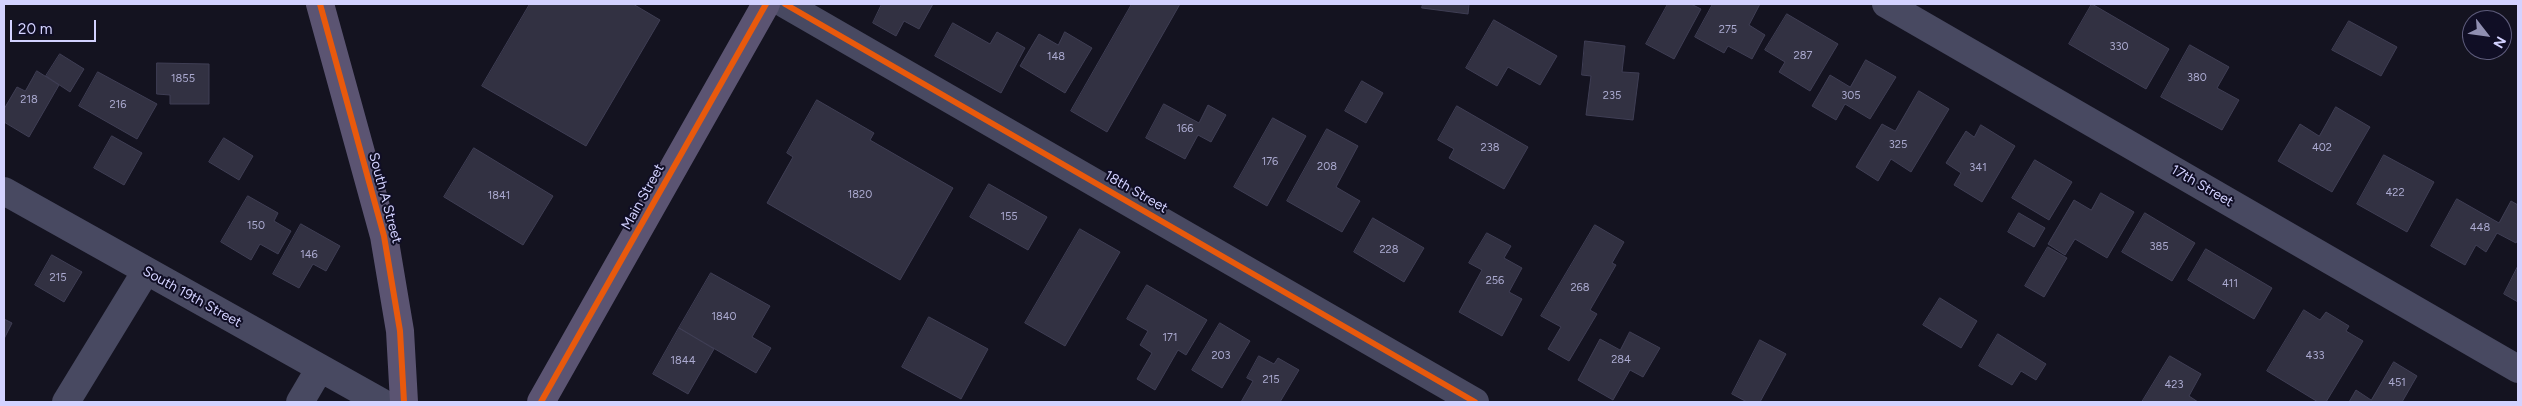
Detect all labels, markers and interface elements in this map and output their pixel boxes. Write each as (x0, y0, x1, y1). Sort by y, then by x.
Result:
scale bar (12, 10, 99, 42)
north arrow (2462, 10, 2512, 60)
text: 20 m (18, 20, 52, 38)
house number: 275 (1719, 23, 1737, 37)
text: N (2489, 33, 2510, 51)
house number: 330 (2109, 40, 2129, 54)
house number: 287 (1794, 49, 1812, 63)
house number: 148 (1047, 50, 1065, 64)
house number: 380 (2187, 71, 2207, 85)
house number: 1855 (171, 72, 195, 86)
house number: 235 (1603, 89, 1621, 103)
house number: 305 (1841, 89, 1861, 103)
house number: 218 (20, 93, 38, 107)
house number: 216 (110, 98, 126, 112)
house number: 166 (1177, 122, 1193, 136)
house number: 325 (1889, 138, 1907, 152)
house number: 238 (1481, 141, 1499, 155)
house number: 402 (2312, 141, 2332, 155)
street label: South A Street (365, 151, 405, 245)
house number: 176 (1262, 155, 1278, 169)
house number: 208 (1317, 160, 1337, 174)
street label: Main Street (618, 161, 668, 233)
house number: 341 (1969, 161, 1987, 175)
street label: 17th Street (2168, 161, 2236, 211)
street label: 18th Street (1101, 167, 1171, 217)
house number: 422 (2385, 186, 2405, 200)
house number: 1820 (848, 188, 872, 202)
house number: 1841 (488, 189, 510, 203)
house number: 155 (1000, 210, 1018, 224)
house number: 150 (247, 219, 265, 233)
house number: 448 (2470, 221, 2490, 235)
house number: 385 (2149, 240, 2169, 254)
house number: 228 (1379, 243, 1399, 257)
house number: 146 (300, 248, 318, 262)
street label: South 19th Street (140, 263, 244, 331)
house number: 215 (49, 271, 67, 285)
house number: 256 (1486, 274, 1504, 288)
house number: 411 (2222, 277, 2238, 291)
house number: 268 (1570, 281, 1590, 295)
house number: 1840 (711, 310, 737, 324)
house number: 171 (1163, 331, 1177, 345)
house number: 203 (1211, 349, 1231, 363)
house number: 433 (2306, 349, 2324, 363)
house number: 284 (1611, 353, 1631, 367)
house number: 1844 (671, 354, 695, 368)
house number: 215 (1262, 373, 1280, 387)
house number: 451 (2388, 376, 2406, 390)
house number: 423 (2165, 378, 2183, 392)

